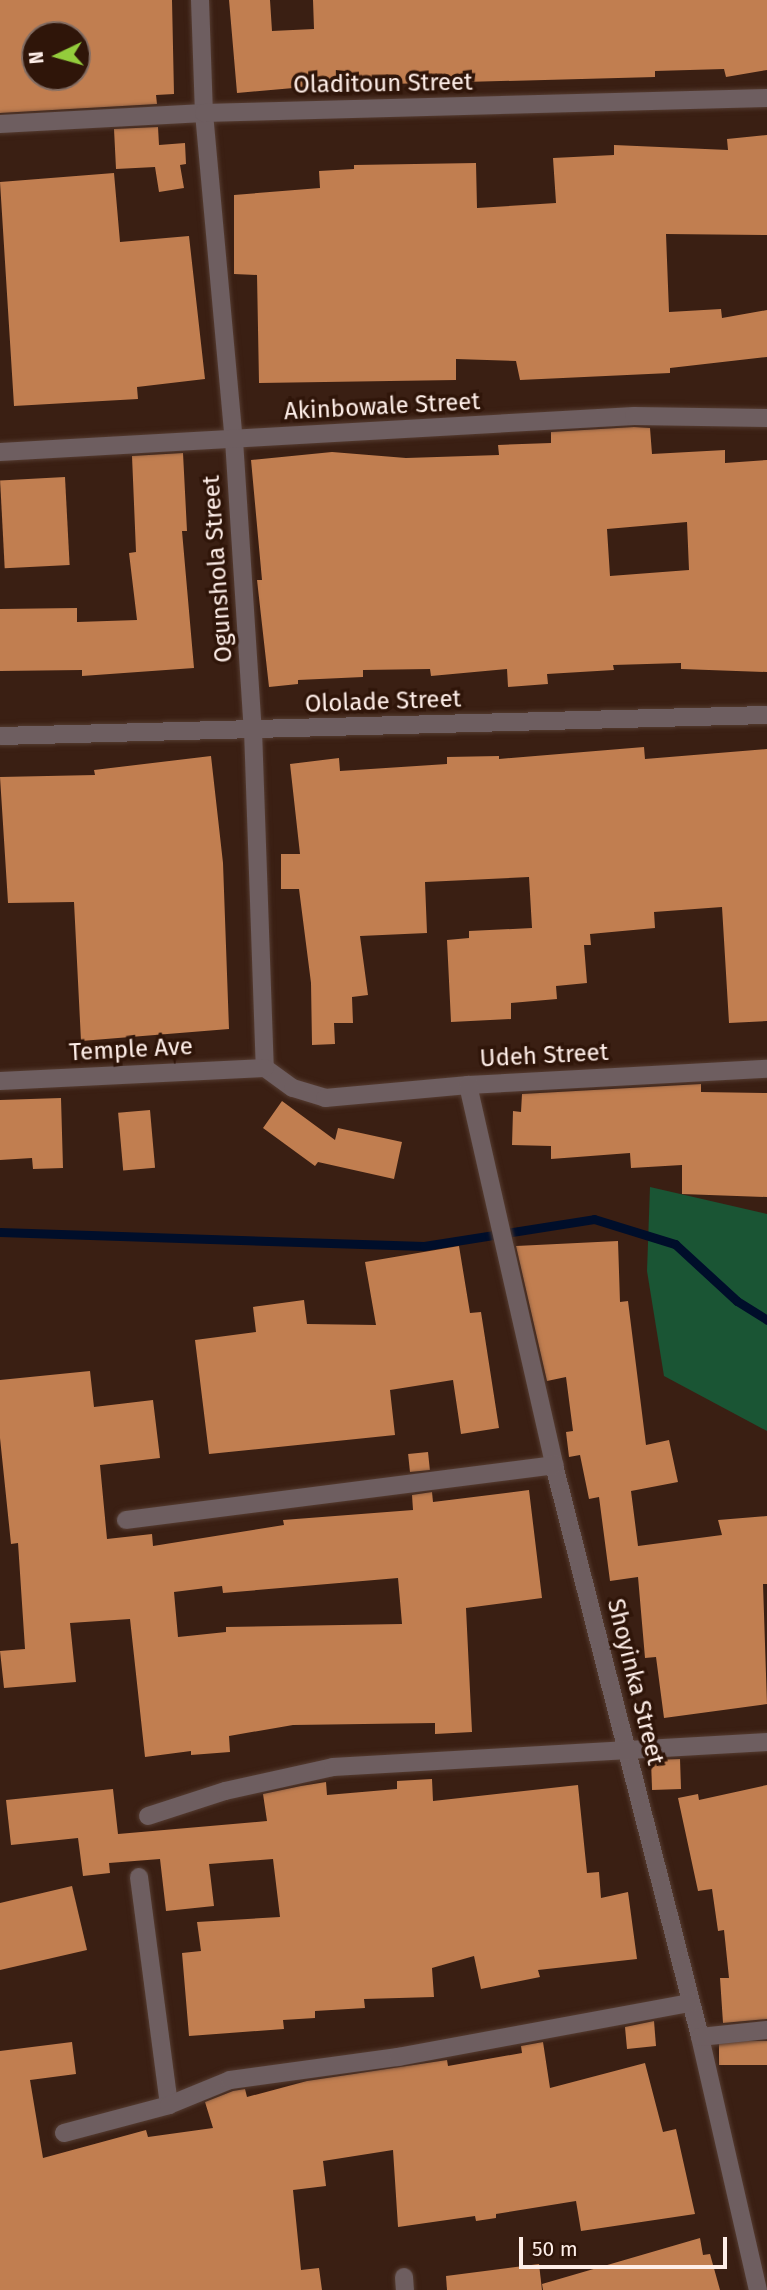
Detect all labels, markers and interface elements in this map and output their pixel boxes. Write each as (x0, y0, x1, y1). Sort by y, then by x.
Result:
north arrow (21, 21, 91, 91)
text: N (25, 50, 49, 65)
street label: Oladitoun Street (293, 68, 473, 100)
street label: Akinbowale Street (283, 387, 481, 427)
street label: Ogunshola Street (197, 474, 239, 664)
street label: Ololade Street (304, 685, 462, 719)
street label: Temple Ave (68, 1032, 194, 1068)
street label: Udeh Street (479, 1038, 609, 1074)
street label: Shoyinka Street (600, 1596, 670, 1768)
scale bar (522, 2224, 730, 2268)
text: 50 m (532, 2236, 578, 2262)

